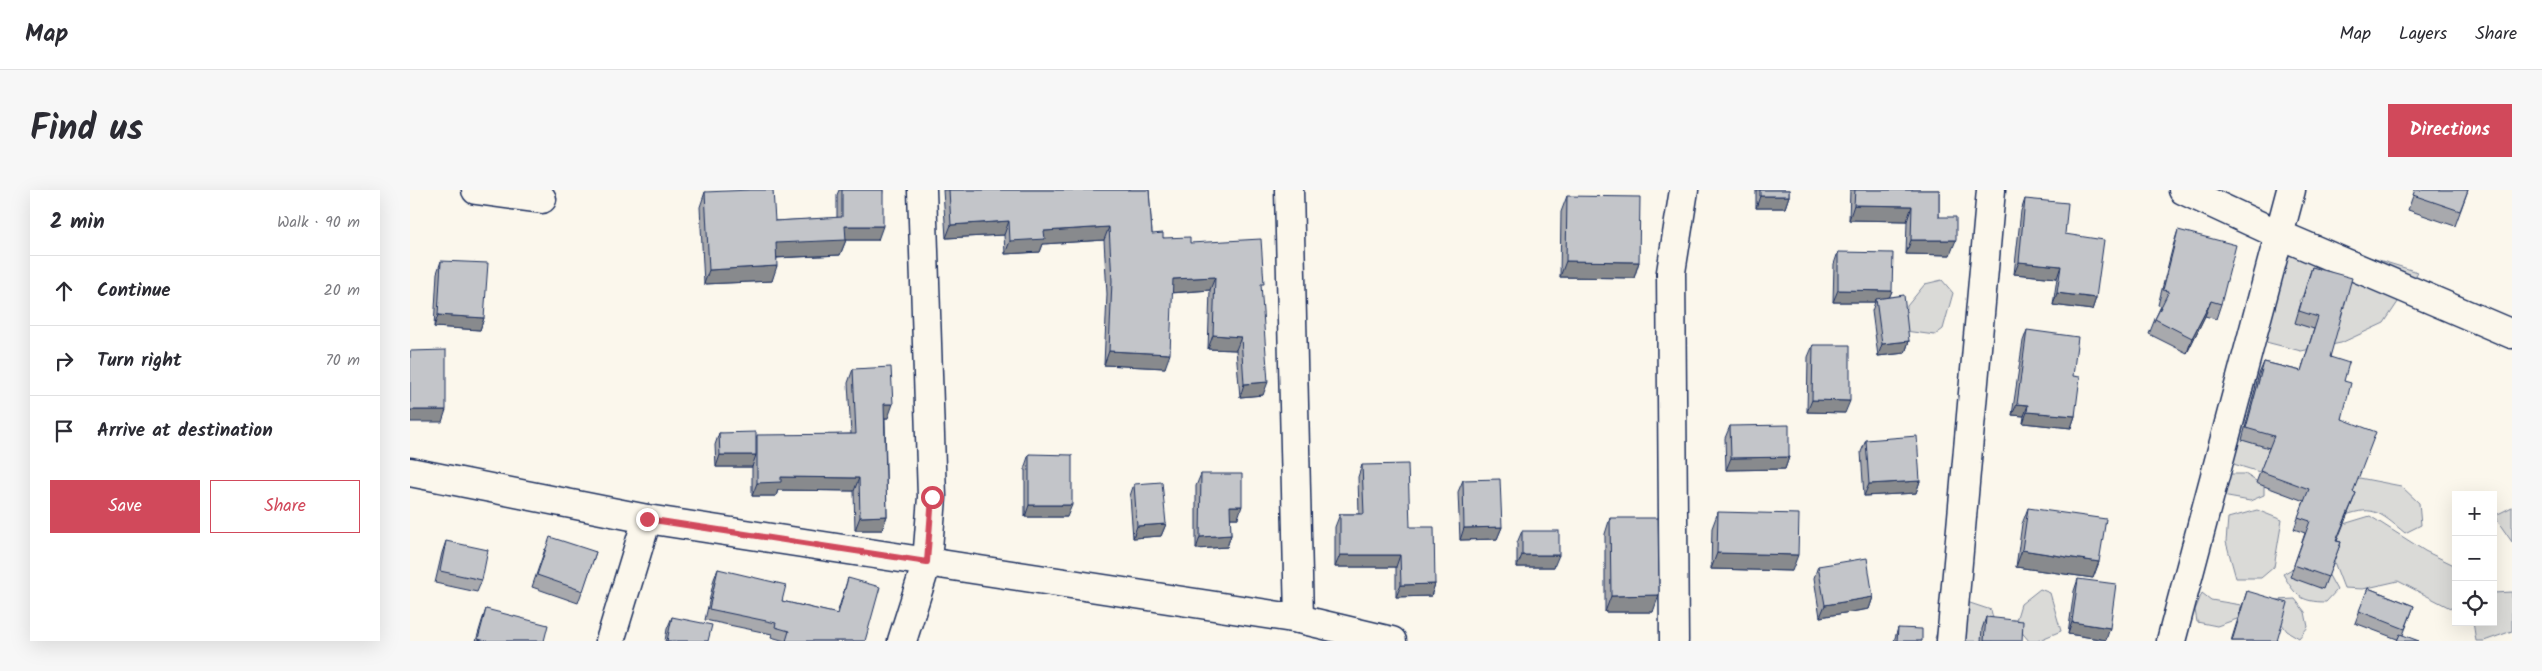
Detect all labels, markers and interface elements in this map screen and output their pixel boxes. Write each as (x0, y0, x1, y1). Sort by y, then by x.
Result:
text: Map (25, 15, 68, 54)
text: Map (2340, 20, 2371, 49)
text: Layers (2399, 20, 2447, 49)
text: Share (2475, 20, 2517, 49)
text: Find us (30, 102, 143, 158)
button: Directions (2388, 104, 2512, 157)
text: 2 min (50, 206, 105, 239)
text: Walk · 90 m (277, 210, 360, 235)
text: Continue (97, 276, 170, 306)
icon: ahead (50, 277, 78, 305)
text: 20 m (324, 278, 360, 303)
text: Turn right (97, 346, 182, 376)
icon: right (50, 347, 78, 375)
text: 70 m (325, 348, 360, 373)
text: Arrive at destination (97, 416, 273, 446)
icon: arrive (50, 417, 78, 445)
button: Save (50, 480, 200, 533)
button: Share (210, 480, 360, 533)
route start (921, 486, 944, 509)
map controls (2452, 491, 2497, 626)
button: + (2452, 491, 2497, 536)
route end (636, 508, 659, 531)
button: − (2452, 536, 2497, 581)
button: locate (2452, 581, 2497, 626)

